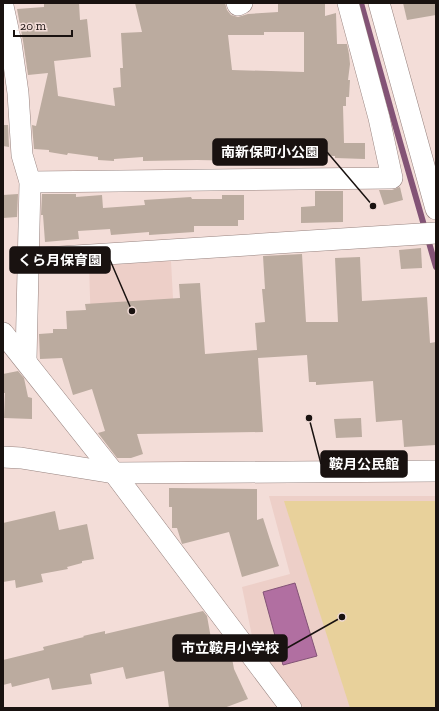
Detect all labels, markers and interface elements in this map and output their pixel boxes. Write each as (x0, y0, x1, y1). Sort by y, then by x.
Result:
scale bar (14, 12, 72, 38)
text: 20 m (20, 19, 47, 33)
callout: 南新保町小公園 (213, 139, 327, 165)
text: 南新保町小公園 (221, 144, 319, 161)
callout: くら月保育園 (10, 247, 110, 273)
text: くら月保育園 (18, 252, 102, 269)
callout: 鞍月公民館 (321, 451, 407, 477)
text: 鞍月公民館 (329, 456, 399, 473)
callout: 市立鞍月小学校 (173, 635, 287, 661)
text: 市立鞍月小学校 (181, 640, 279, 657)

